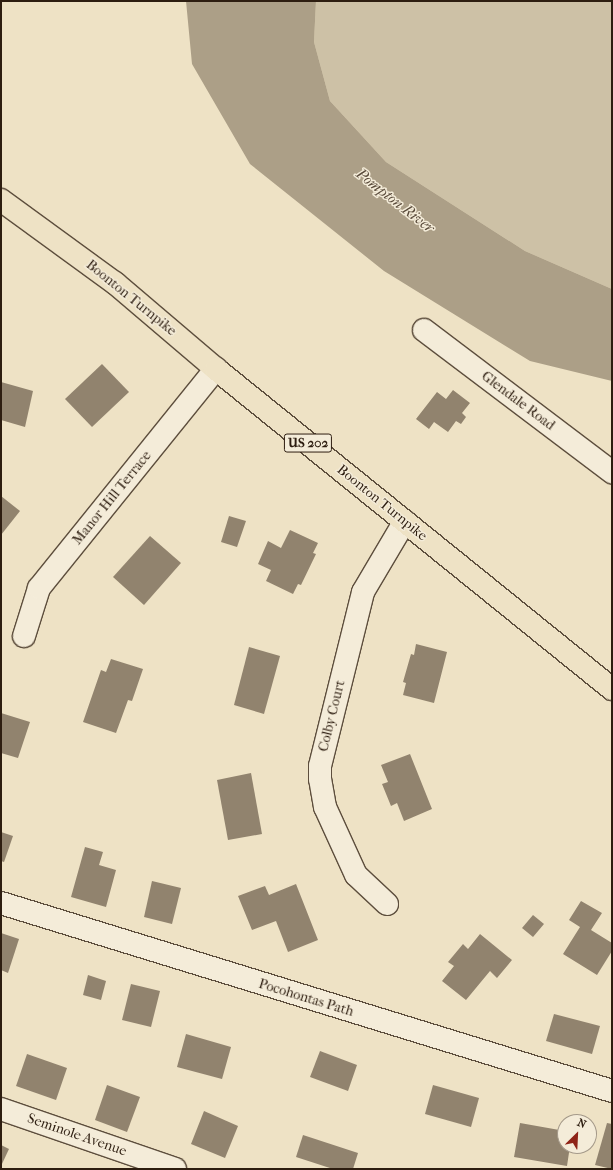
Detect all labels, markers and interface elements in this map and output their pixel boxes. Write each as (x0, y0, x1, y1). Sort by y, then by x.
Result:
water label: Pompton River (352, 165, 438, 237)
street label: Boonton Turnpike (83, 257, 179, 339)
street label: Glendale Road (478, 368, 558, 434)
road number: US 202 (283, 432, 333, 454)
street label: Manor Hill Terrace (69, 448, 155, 548)
street label: Boonton Turnpike (334, 462, 430, 544)
street label: Colby Court (315, 679, 349, 753)
street label: Pocohontas Path (256, 976, 356, 1020)
street label: Seminole Avenue (25, 1110, 129, 1160)
north arrow (557, 1114, 597, 1154)
text: N (575, 1116, 588, 1131)

